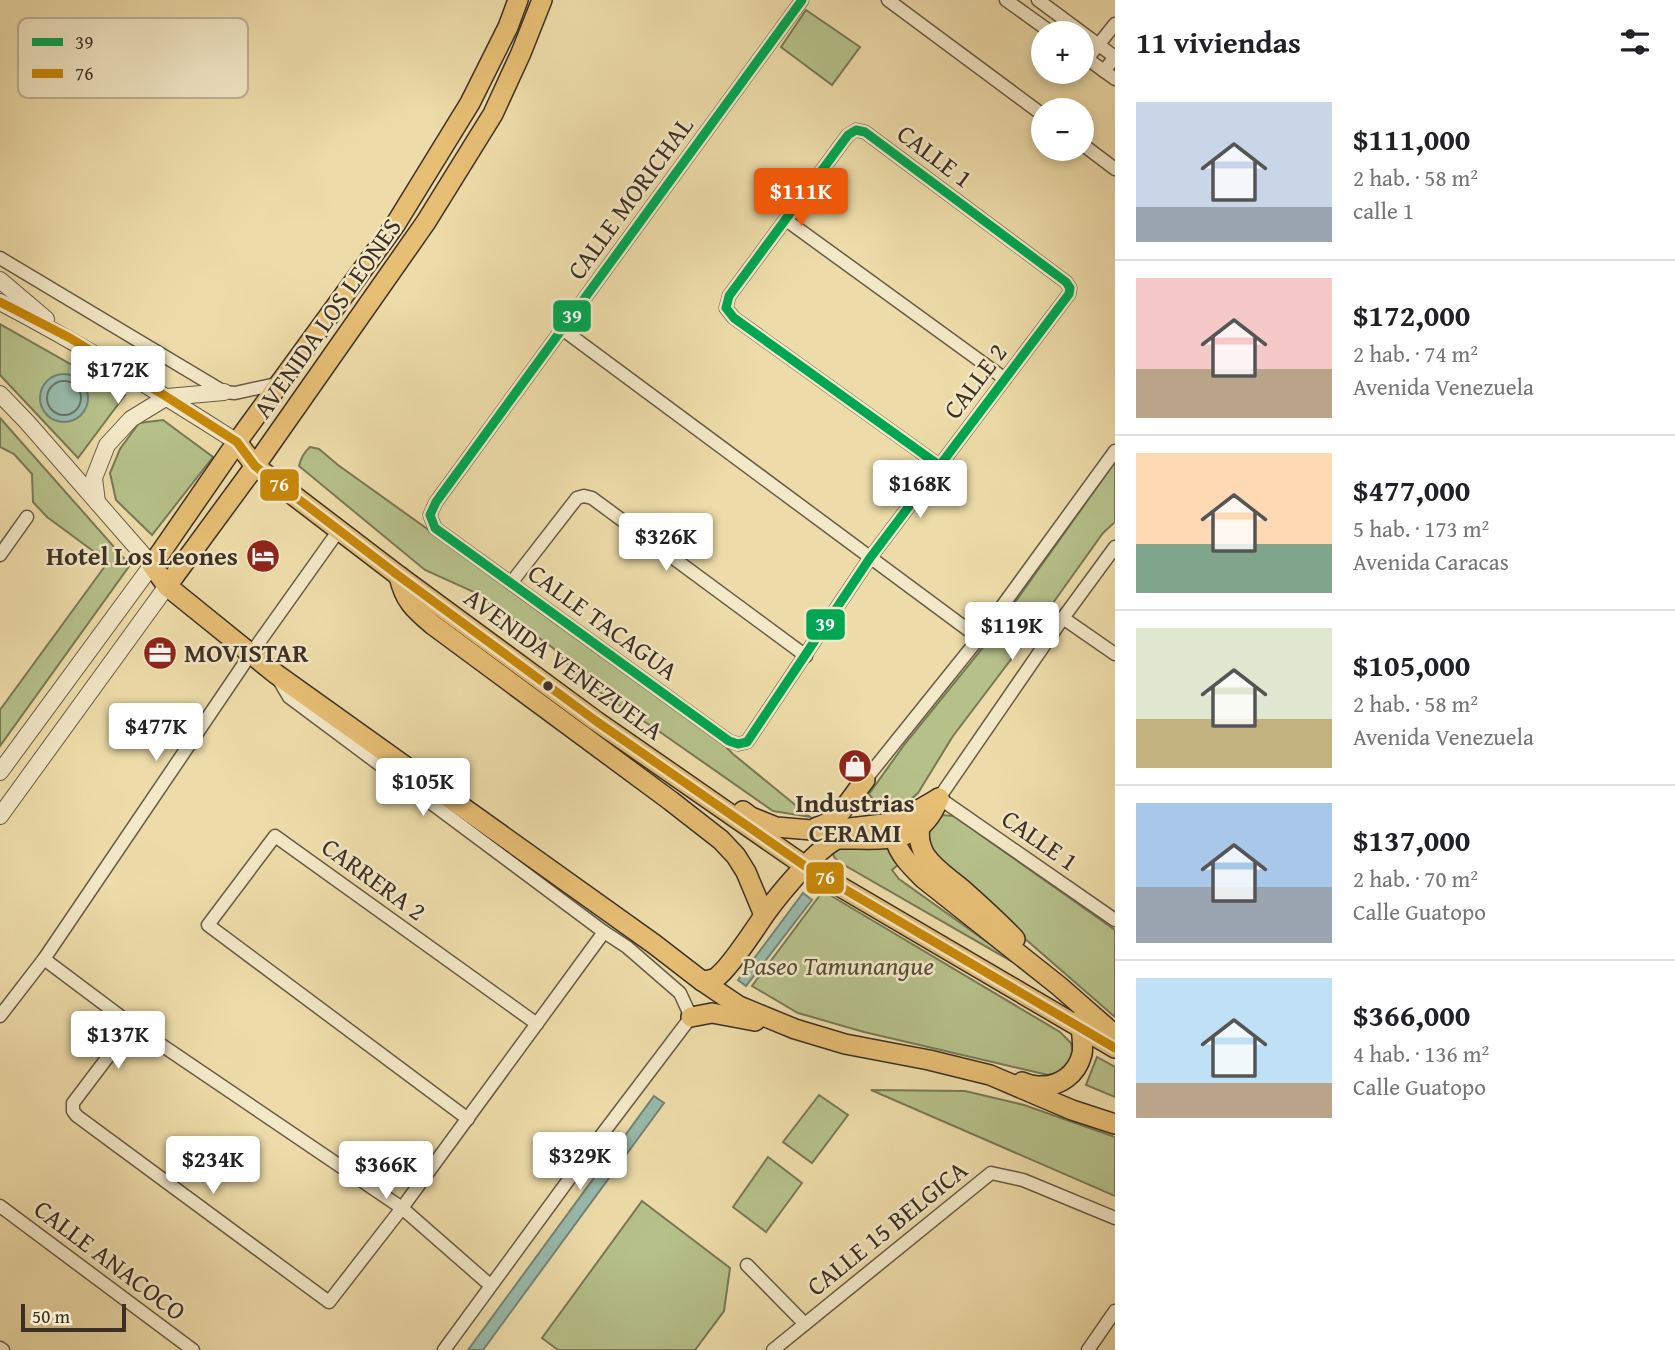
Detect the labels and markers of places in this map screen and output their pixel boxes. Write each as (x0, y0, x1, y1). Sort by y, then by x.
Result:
pin: $111K (752, 168, 850, 228)
pin: $172K (69, 346, 167, 406)
pin: $168K (871, 461, 969, 520)
pin: $326K (617, 514, 715, 573)
place label: Hotel Los Leones (46, 536, 238, 575)
hotel icon: Hotel Los Leones (244, 537, 282, 575)
pin: $119K (963, 602, 1061, 662)
place label: MOVISTAR (184, 633, 309, 672)
office icon: MOVISTAR (141, 634, 179, 672)
unlabelled marker (541, 679, 555, 693)
pin: $477K (107, 704, 205, 763)
shop icon: Industrias CERAMI (836, 747, 874, 785)
pin: $105K (374, 758, 472, 818)
place label: Industrias CERAMI (795, 783, 915, 852)
pin: $137K (69, 1012, 167, 1071)
pin: $329K (531, 1132, 629, 1192)
pin: $234K (164, 1136, 262, 1196)
pin: $366K (337, 1142, 435, 1201)

